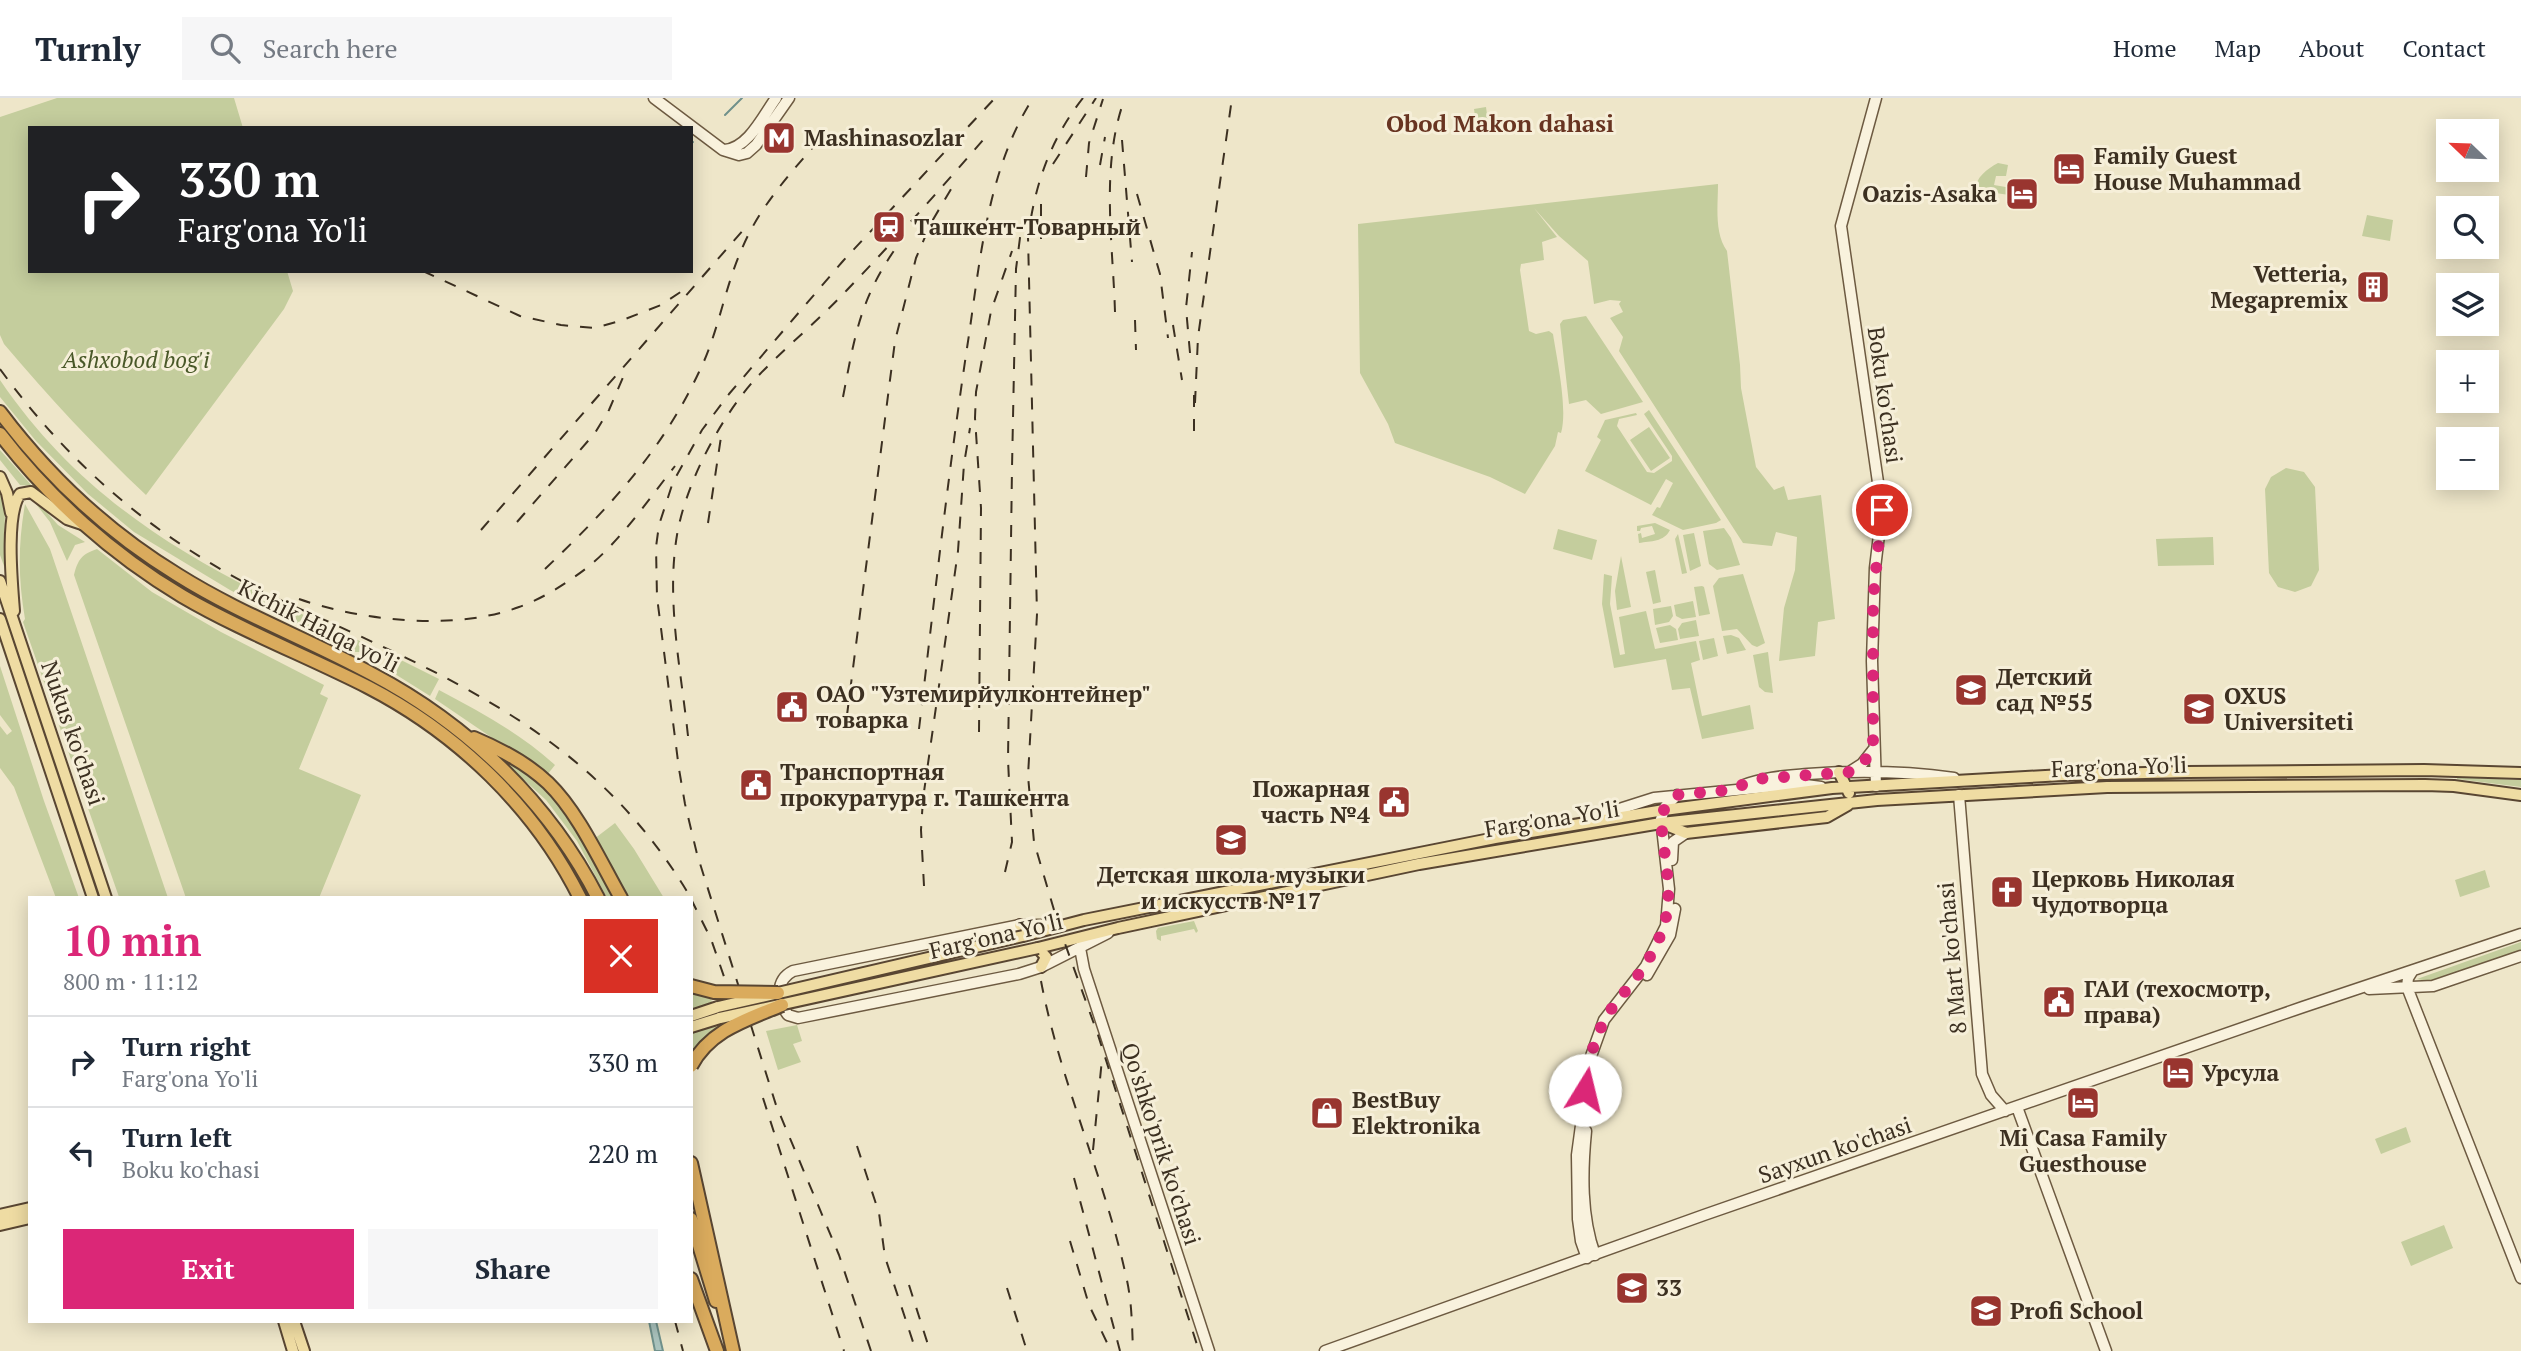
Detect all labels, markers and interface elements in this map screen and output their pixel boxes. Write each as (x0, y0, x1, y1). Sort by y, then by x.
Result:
search box (182, 17, 672, 80)
text: Turnly (35, 27, 140, 70)
icon: search (206, 29, 244, 67)
text: Search here (262, 31, 398, 65)
text: Home (2113, 32, 2177, 64)
text: Map (2215, 32, 2261, 64)
text: About (2299, 32, 2365, 64)
text: Contact (2403, 32, 2486, 64)
district label: Obod Makon dahasi (1386, 107, 1614, 139)
metro station icon: Mashinasozlar (760, 119, 798, 157)
north arrow (2436, 119, 2499, 182)
map controls (2436, 119, 2499, 490)
place label: Mashinasozlar (804, 122, 965, 153)
place label: Family Guest House Muhammad (2094, 140, 2301, 197)
text: 330 m (178, 146, 320, 211)
hotel icon: Family Guest House Muhammad (2050, 150, 2088, 188)
icon: right (63, 154, 154, 245)
hotel icon: Oazis-Asaka (2003, 175, 2041, 213)
place label: Oazis-Asaka (1862, 178, 1997, 209)
button: search (2436, 196, 2499, 259)
station icon: Ташкент-Товарный (870, 208, 908, 246)
text: Farg'ona Yo'li (178, 209, 368, 251)
place label: Ташкент-Товарный (914, 211, 1141, 242)
place label: Vetteria, Megapremix (2210, 258, 2348, 315)
building icon: Vetteria, Megapremix (2354, 268, 2392, 306)
button: layers (2436, 273, 2499, 336)
street label: Boku ko'chasi (1861, 325, 1910, 465)
park label: Ashxobod bog'i (60, 344, 210, 375)
button: + (2436, 350, 2499, 413)
button: − (2436, 427, 2499, 490)
pin (1852, 480, 1912, 540)
icon: arrive (1863, 491, 1901, 529)
street label: Kichik Halqa yo'li (233, 571, 405, 680)
street label: Nukus ko'chasi (34, 656, 113, 809)
place label: Детский сад №55 (1996, 661, 2093, 718)
school or university icon: Детский сад №55 (1952, 671, 1990, 709)
place label: ОАО "Узтемирйулконтейнер" товарка (816, 678, 1151, 735)
place label: OXUS Universiteti (2224, 680, 2354, 737)
public building icon: ОАО "Узтемирйулконтейнер" товарка (773, 688, 811, 726)
school or university icon: OXUS Universiteti (2180, 690, 2218, 728)
street label: Farg'ona Yo'li (2050, 749, 2188, 784)
place label: Транспортная прокуратура г. Ташкента (780, 756, 1070, 813)
public building icon: Транспортная прокуратура г. Ташкента (737, 766, 775, 804)
place label: Пожарная часть №4 (1252, 773, 1370, 830)
public building icon: Пожарная часть №4 (1375, 783, 1413, 821)
street label: Farg'ona Yo'li (1482, 793, 1622, 844)
school or university icon: Детская школа музыки и искусств №17 (1212, 821, 1250, 859)
place label: Детская школа музыки и искусств №17 (1097, 859, 1365, 916)
place label: Церковь Николая Чудотворца (2032, 863, 2235, 920)
church icon: Церковь Николая Чудотворца (1988, 873, 2026, 911)
street label: 8 Mart ko'chasi (1929, 881, 1974, 1035)
street label: Farg'ona Yo'li (926, 905, 1066, 966)
text: 10 min (63, 912, 202, 968)
button: close (584, 919, 658, 993)
text: 800 m · 11:12 (63, 966, 198, 997)
place label: ГАИ (техосмотр, права) (2084, 973, 2271, 1030)
public building icon: ГАИ (техосмотр, права) (2040, 983, 2078, 1021)
text: Turn right (122, 1029, 251, 1063)
street label: Qo'shko'prik ko'chasi (1114, 1039, 1209, 1249)
icon: right (63, 1043, 101, 1081)
text: 330 m (588, 1045, 658, 1079)
position arrow (1548, 1053, 1622, 1127)
hotel icon: Урсула (2159, 1054, 2197, 1092)
place label: Урсула (2202, 1057, 2279, 1088)
text: Farg'ona Yo'li (122, 1063, 258, 1094)
place label: BestBuy Elektronika (1352, 1084, 1481, 1141)
hotel icon: Mi Casa Family Guesthouse (2064, 1084, 2102, 1122)
shop icon: BestBuy Elektronika (1308, 1094, 1346, 1132)
street label: Sayxun ko'chasi (1754, 1109, 1916, 1190)
text: Turn left (122, 1120, 232, 1154)
place label: Mi Casa Family Guesthouse (1999, 1122, 2167, 1179)
icon: left (63, 1134, 101, 1172)
text: 220 m (588, 1136, 658, 1170)
text: Boku ko'chasi (122, 1154, 260, 1185)
button: Exit (63, 1229, 354, 1309)
button: Share (368, 1229, 658, 1309)
school or university icon: 33 (1613, 1269, 1651, 1307)
place label: 33 (1656, 1272, 1682, 1303)
school or university icon: Profi School (1967, 1292, 2005, 1330)
place label: Profi School (2010, 1295, 2144, 1326)

